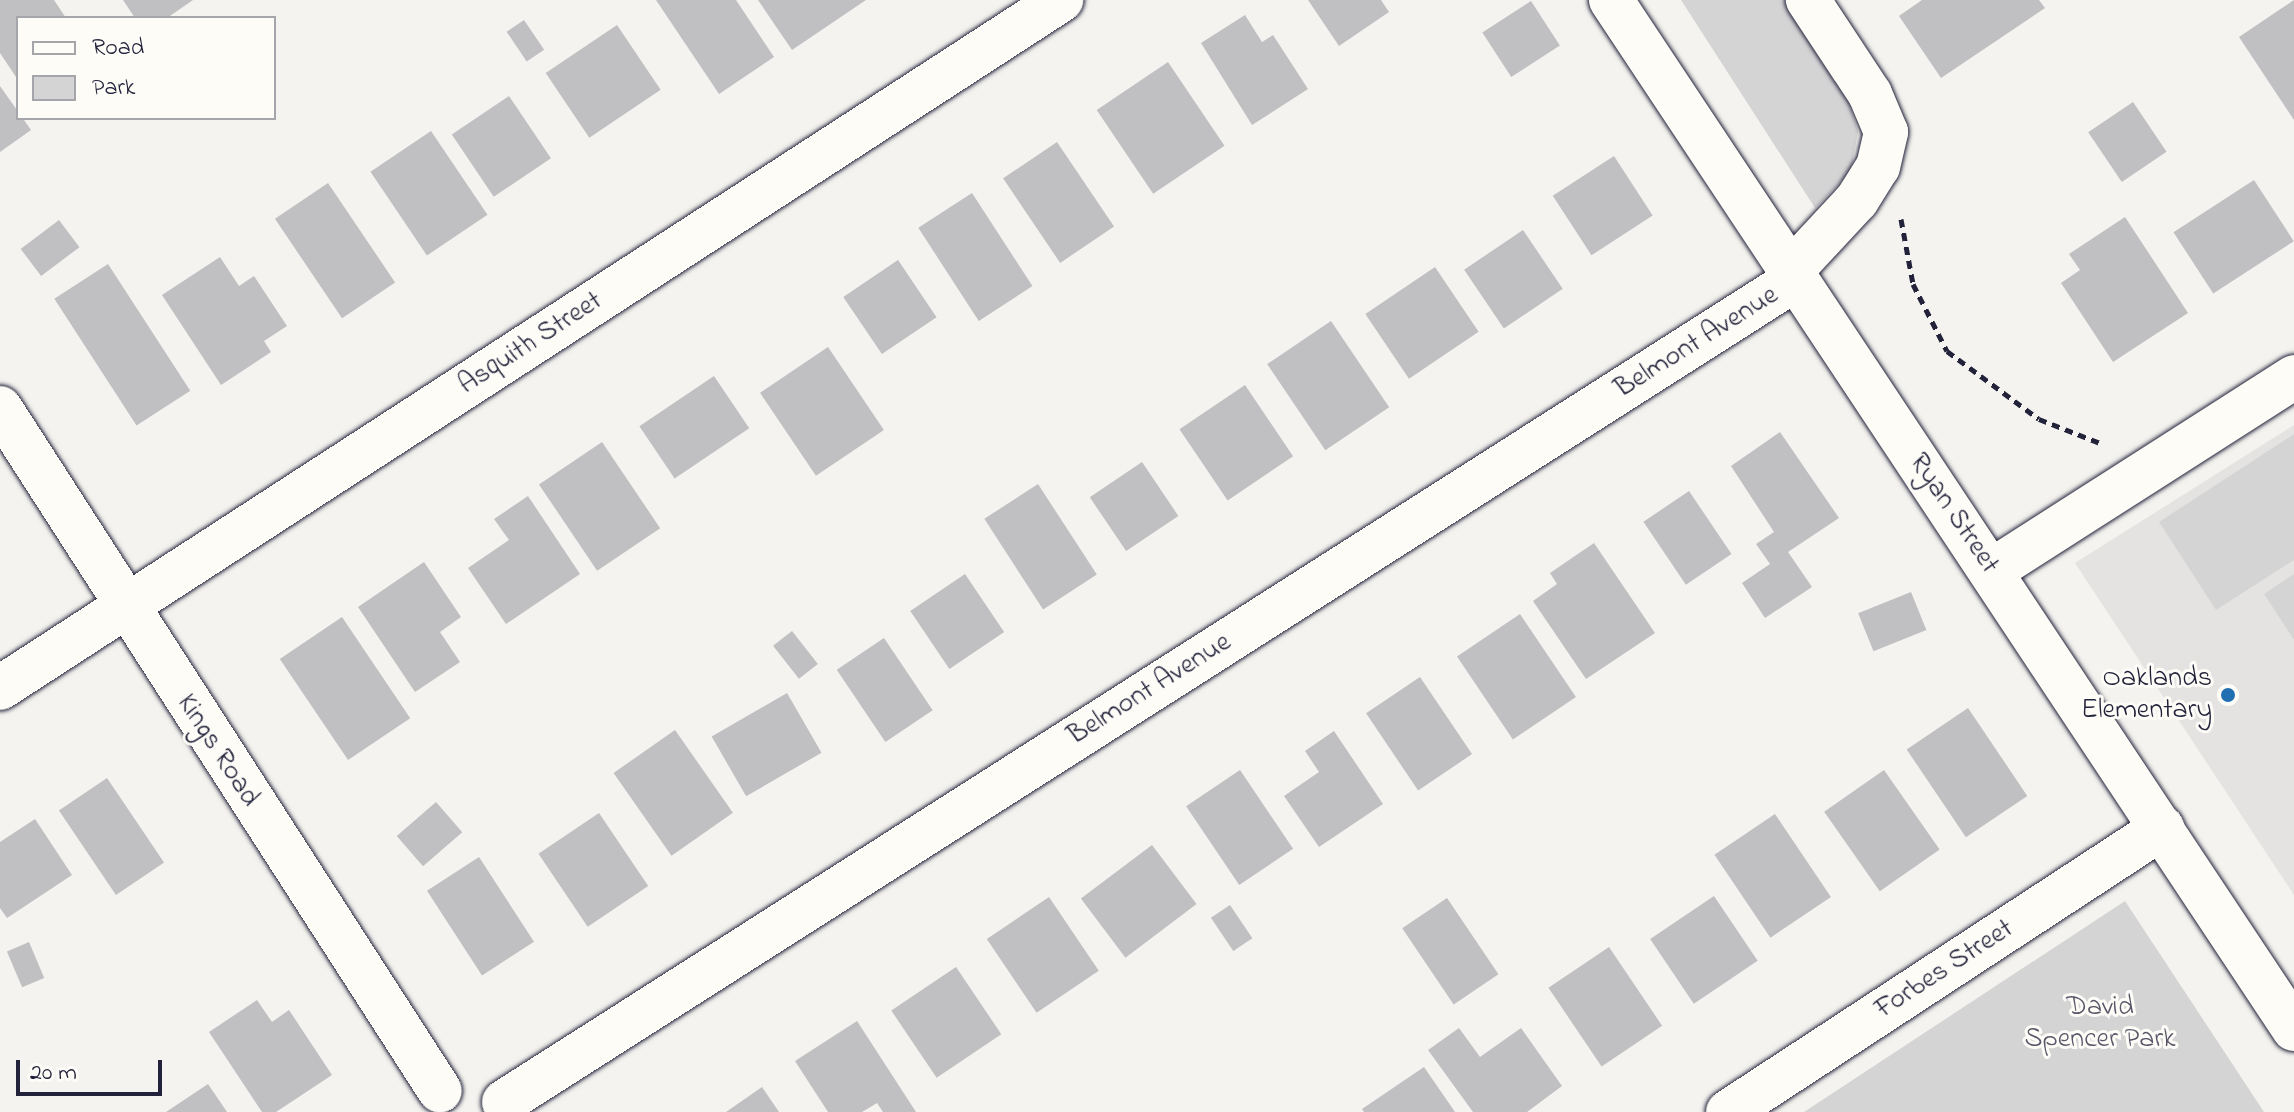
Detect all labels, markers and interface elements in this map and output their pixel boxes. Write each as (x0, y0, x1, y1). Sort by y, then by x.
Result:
legend (16, 16, 276, 120)
text: Road (92, 31, 144, 66)
text: Park (92, 71, 135, 106)
street label: Belmont Avenue (1609, 279, 1785, 407)
street label: Asquith Street (453, 285, 609, 403)
street label: Ryan Street (1901, 448, 2005, 580)
street label: Belmont Avenue (1062, 626, 1238, 754)
place label: Oaklands Elementary (2081, 662, 2212, 728)
marker: Oaklands Elementary (2219, 686, 2237, 704)
street label: Kings Road (168, 689, 266, 813)
street label: Forbes Street (1870, 913, 2020, 1027)
park label: David Spencer Park (2025, 991, 2175, 1057)
scale bar (20, 1044, 166, 1094)
text: 20 m (30, 1056, 77, 1091)

